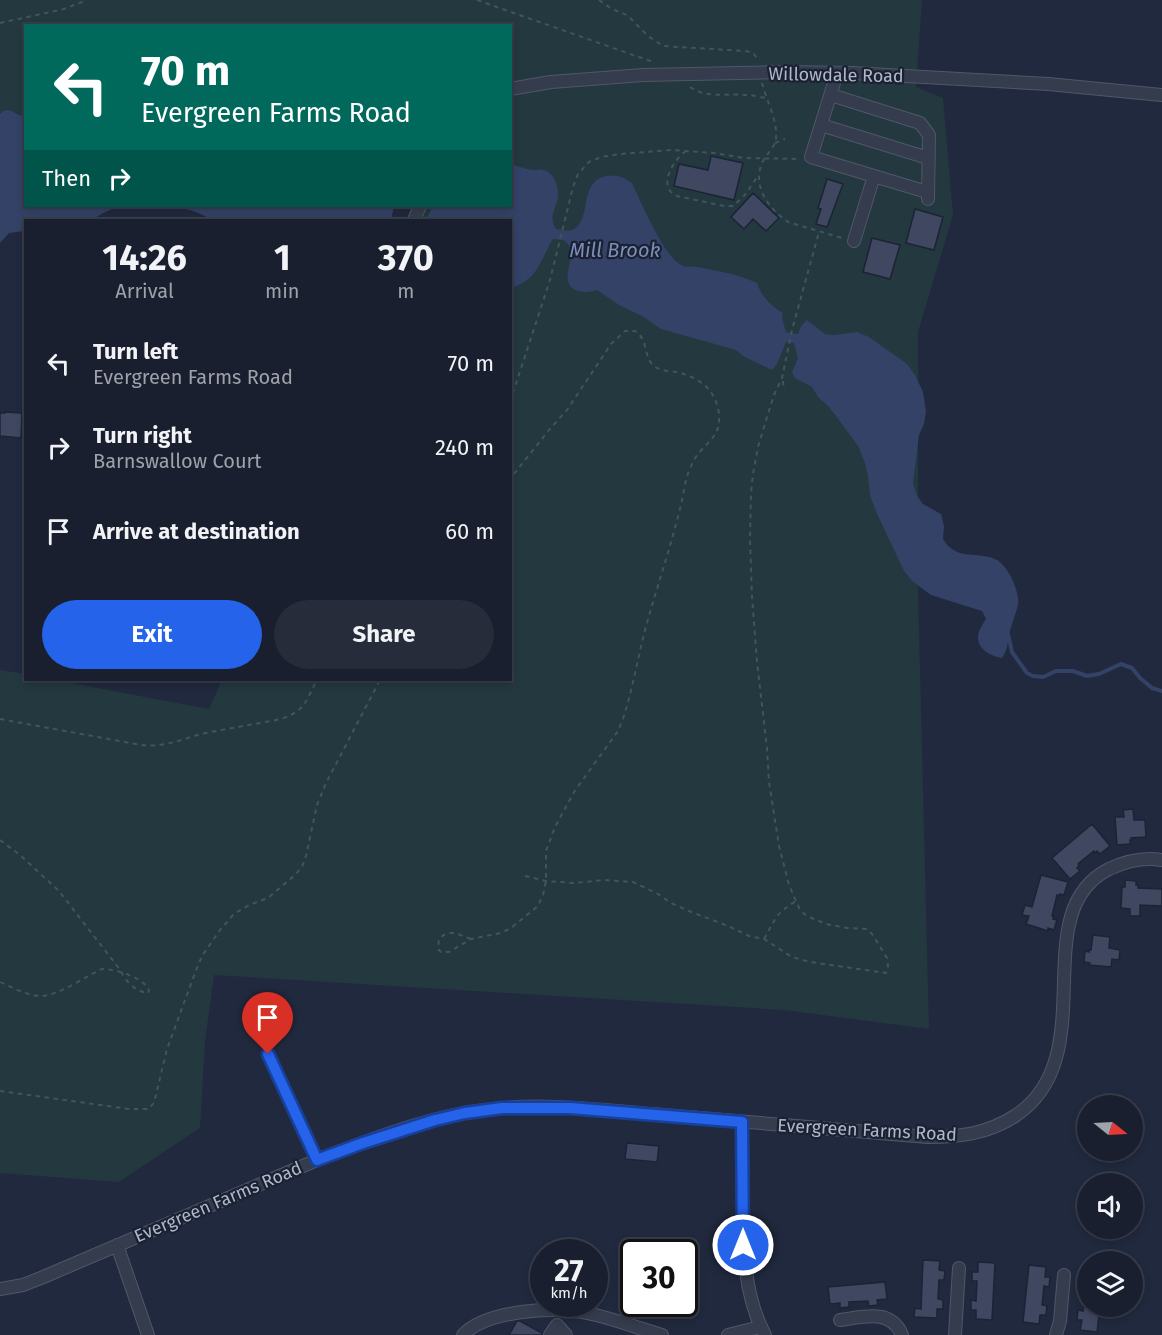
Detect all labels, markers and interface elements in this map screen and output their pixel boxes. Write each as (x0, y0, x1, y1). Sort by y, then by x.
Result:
text: 70 m (141, 46, 230, 96)
icon: left (42, 48, 120, 126)
street label: Willowdale Road (768, 63, 904, 87)
text: Evergreen Farms Road (141, 97, 411, 129)
icon: right (103, 162, 136, 195)
text: Then (42, 165, 91, 192)
text: 14:26 (102, 236, 187, 280)
text: 1 (274, 236, 291, 280)
text: 370 (378, 236, 434, 280)
water label: Mill Brook (570, 238, 660, 262)
text: Arrival (115, 279, 174, 303)
text: min (265, 279, 300, 303)
text: m (397, 279, 414, 303)
text: Turn left (93, 338, 178, 365)
icon: left (42, 347, 75, 380)
text: 70 m (448, 350, 494, 377)
text: Evergreen Farms Road (93, 365, 293, 389)
text: Turn right (93, 422, 192, 449)
icon: right (42, 431, 75, 464)
text: 240 m (435, 434, 494, 461)
text: Barnswallow Court (93, 449, 261, 473)
icon: arrive (42, 515, 75, 548)
text: Arrive at destination (93, 518, 300, 545)
text: 60 m (445, 518, 494, 545)
button: Exit (42, 600, 262, 669)
button: Share (274, 600, 494, 669)
pin (242, 992, 293, 1054)
icon: arrive (251, 1001, 284, 1034)
north arrow (1077, 1095, 1143, 1161)
map controls (1077, 1095, 1143, 1317)
street label: Evergreen Farms Road (777, 1114, 957, 1146)
street label: Evergreen Farms Road (131, 1157, 305, 1247)
button: sound (1077, 1173, 1143, 1239)
position arrow (711, 1213, 775, 1277)
speed limit sign: 30 (620, 1239, 698, 1317)
button: layers (1077, 1251, 1143, 1317)
text: 27 (554, 1253, 584, 1289)
text: km/h (550, 1284, 588, 1302)

